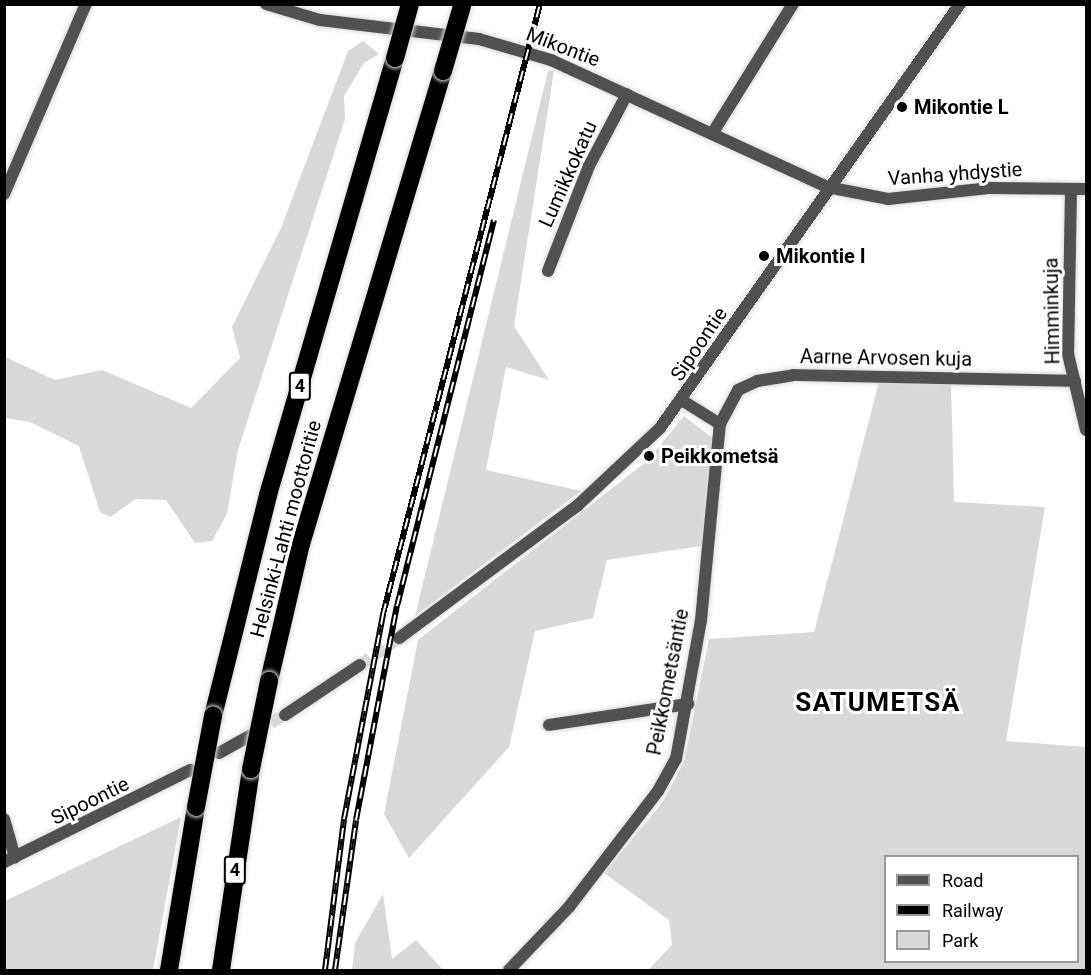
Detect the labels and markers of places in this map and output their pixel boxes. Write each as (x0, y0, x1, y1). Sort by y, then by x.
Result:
place label: Mikontie L (914, 95, 1009, 119)
marker: Mikontie L (895, 100, 909, 114)
place label: Mikontie I (776, 244, 866, 268)
marker: Mikontie I (757, 249, 771, 263)
place label: Peikkometsä (661, 444, 778, 468)
marker: Peikkometsä (642, 449, 656, 463)

